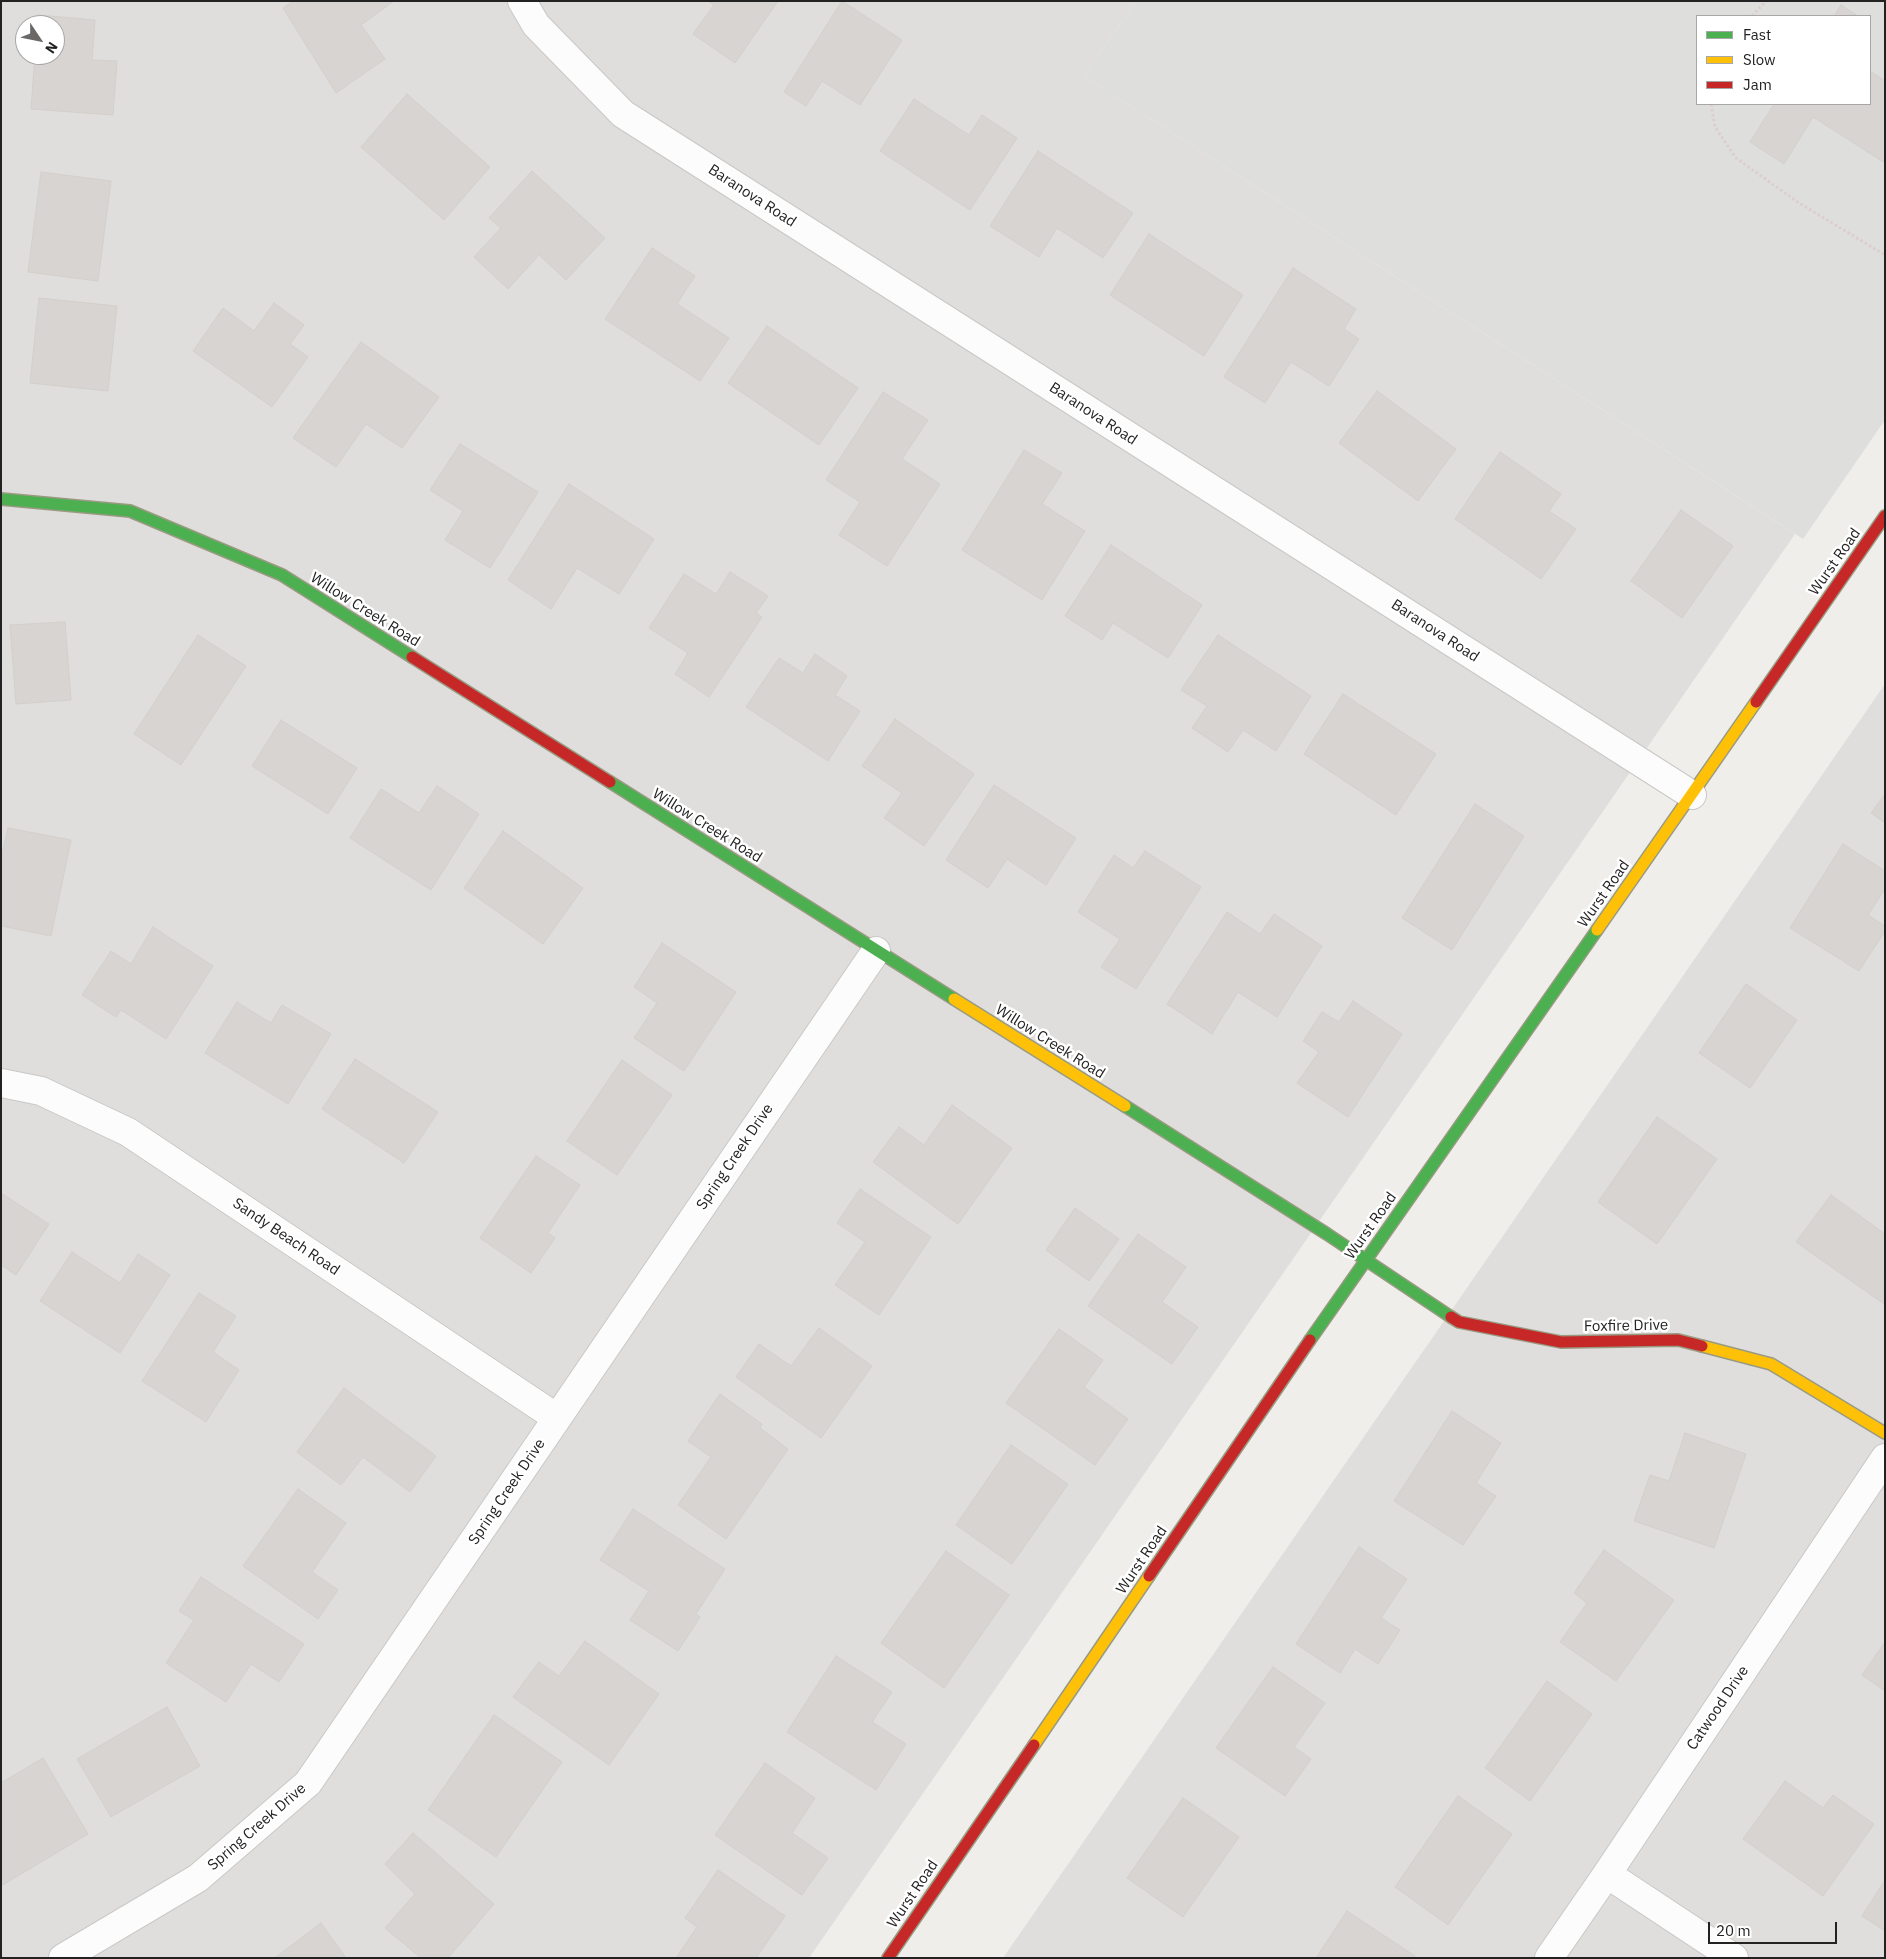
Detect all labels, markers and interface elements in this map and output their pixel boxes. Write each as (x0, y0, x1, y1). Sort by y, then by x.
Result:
north arrow (15, 15, 65, 65)
legend (1696, 15, 1871, 105)
text: Fast (1743, 25, 1771, 44)
text: N (41, 39, 62, 57)
text: Slow (1743, 50, 1776, 69)
text: Jam (1743, 75, 1772, 94)
street label: Baranova Road (705, 161, 799, 231)
street label: Baranova Road (1046, 379, 1140, 449)
street label: Wurst Road (1805, 525, 1865, 599)
street label: Willow Creek Road (307, 569, 423, 651)
street label: Baranova Road (1388, 596, 1482, 666)
street label: Willow Creek Road (649, 785, 765, 867)
street label: Wurst Road (1574, 857, 1634, 931)
street label: Willow Creek Road (992, 1001, 1108, 1083)
street label: Spring Creek Drive (693, 1101, 777, 1213)
street label: Wurst Road (1341, 1189, 1401, 1263)
street label: Sandy Beach Road (229, 1195, 343, 1279)
street label: Foxfire Drive (1584, 1316, 1668, 1336)
street label: Spring Creek Drive (465, 1436, 549, 1548)
street label: Wurst Road (1113, 1523, 1171, 1597)
street label: Catwood Drive (1683, 1662, 1753, 1754)
street label: Spring Creek Drive (204, 1779, 310, 1875)
street label: Wurst Road (884, 1857, 942, 1931)
scale bar (1711, 1912, 1840, 1944)
text: 20 m (1716, 1921, 1751, 1940)

